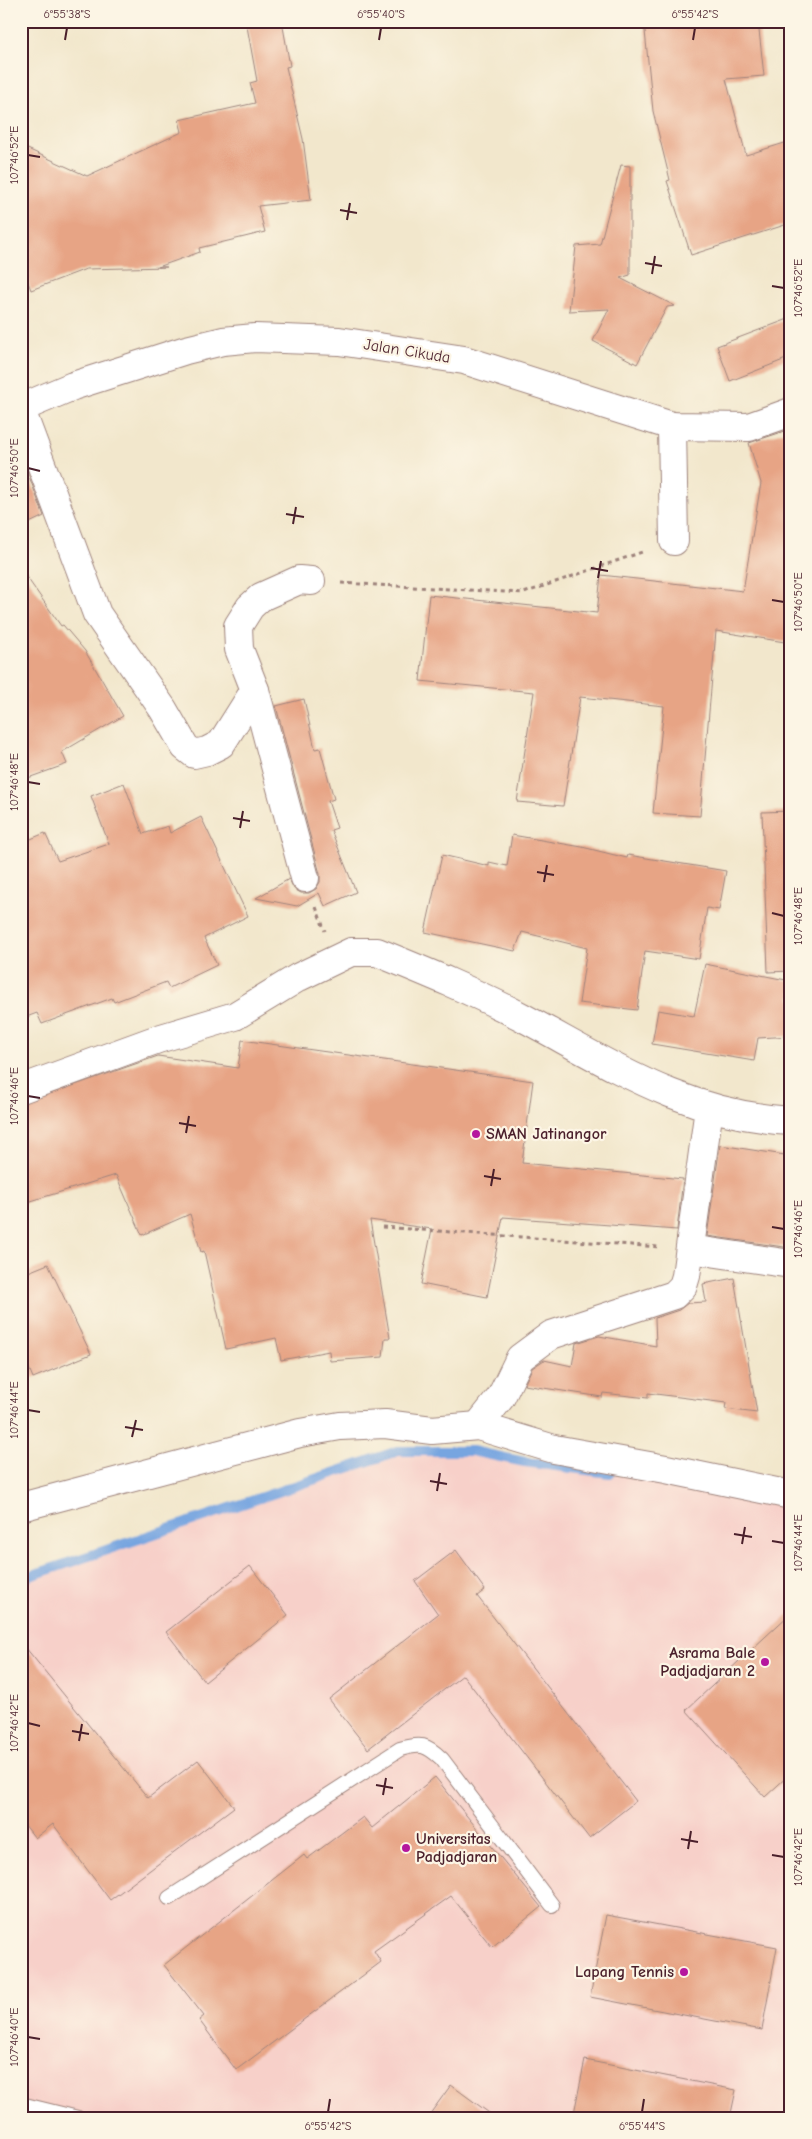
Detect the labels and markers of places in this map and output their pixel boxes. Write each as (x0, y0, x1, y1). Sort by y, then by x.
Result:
place label: SMAN Jatinangor (486, 1125, 607, 1143)
marker: SMAN Jatinangor (470, 1128, 482, 1140)
place label: Asrama Bale Padjadjaran 2 (660, 1644, 755, 1680)
marker: Asrama Bale Padjadjaran 2 (759, 1656, 771, 1668)
place label: Universitas Padjadjaran (416, 1830, 497, 1866)
marker: Universitas Padjadjaran (400, 1842, 412, 1854)
place label: Lapang Tennis (575, 1963, 674, 1981)
marker: Lapang Tennis (678, 1966, 690, 1978)

